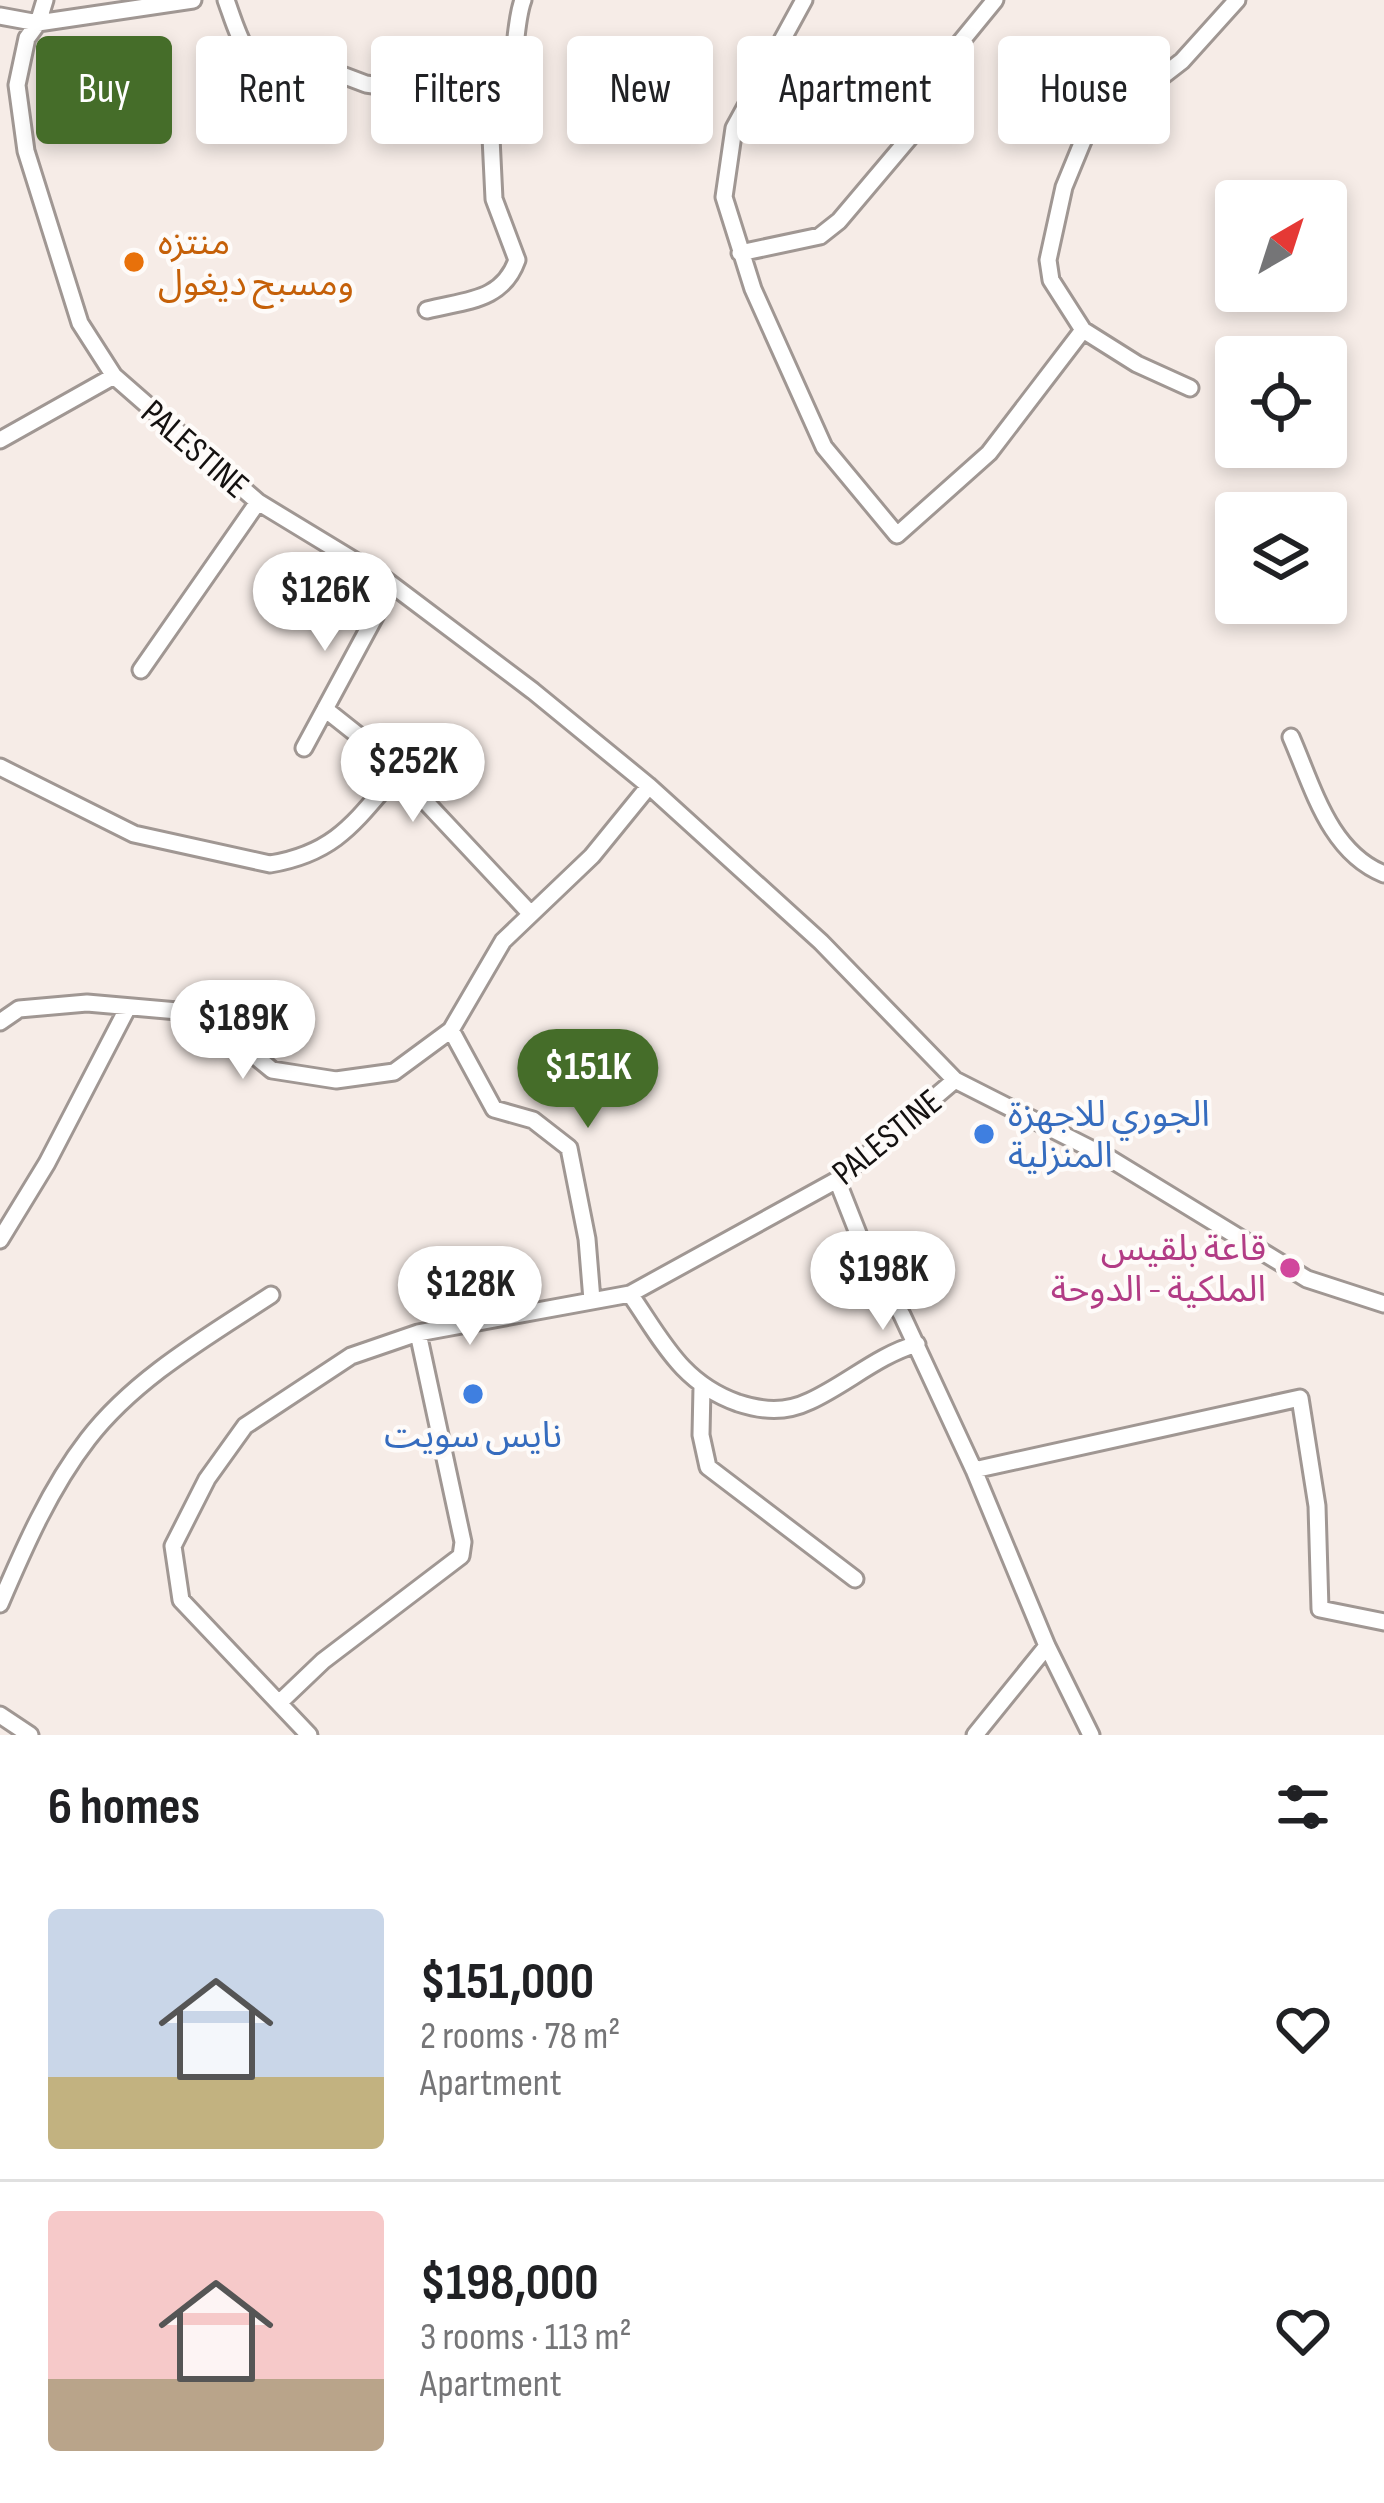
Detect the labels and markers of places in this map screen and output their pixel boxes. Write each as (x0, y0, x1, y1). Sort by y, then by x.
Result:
place label: منتزه ومسبح ديغول (158, 222, 354, 309)
marker: منتزه ومسبح ديغول (121, 249, 147, 275)
pin: $126K (241, 552, 409, 654)
pin: $252K (329, 723, 497, 825)
pin: $189K (159, 980, 327, 1082)
pin: $151K (504, 1029, 672, 1131)
place label: الجوري للاجهزة المنزلية (1008, 1094, 1210, 1178)
marker: الجوري للاجهزة المنزلية (971, 1121, 997, 1147)
place label: قاعة بلقيس الملكية - الدوحة (1051, 1228, 1266, 1312)
pin: $198K (799, 1231, 967, 1333)
pin: $128K (386, 1246, 554, 1348)
marker: قاعة بلقيس الملكية - الدوحة (1277, 1255, 1303, 1281)
marker: نايس سويت (460, 1381, 486, 1407)
place label: نايس سويت (384, 1415, 562, 1458)

